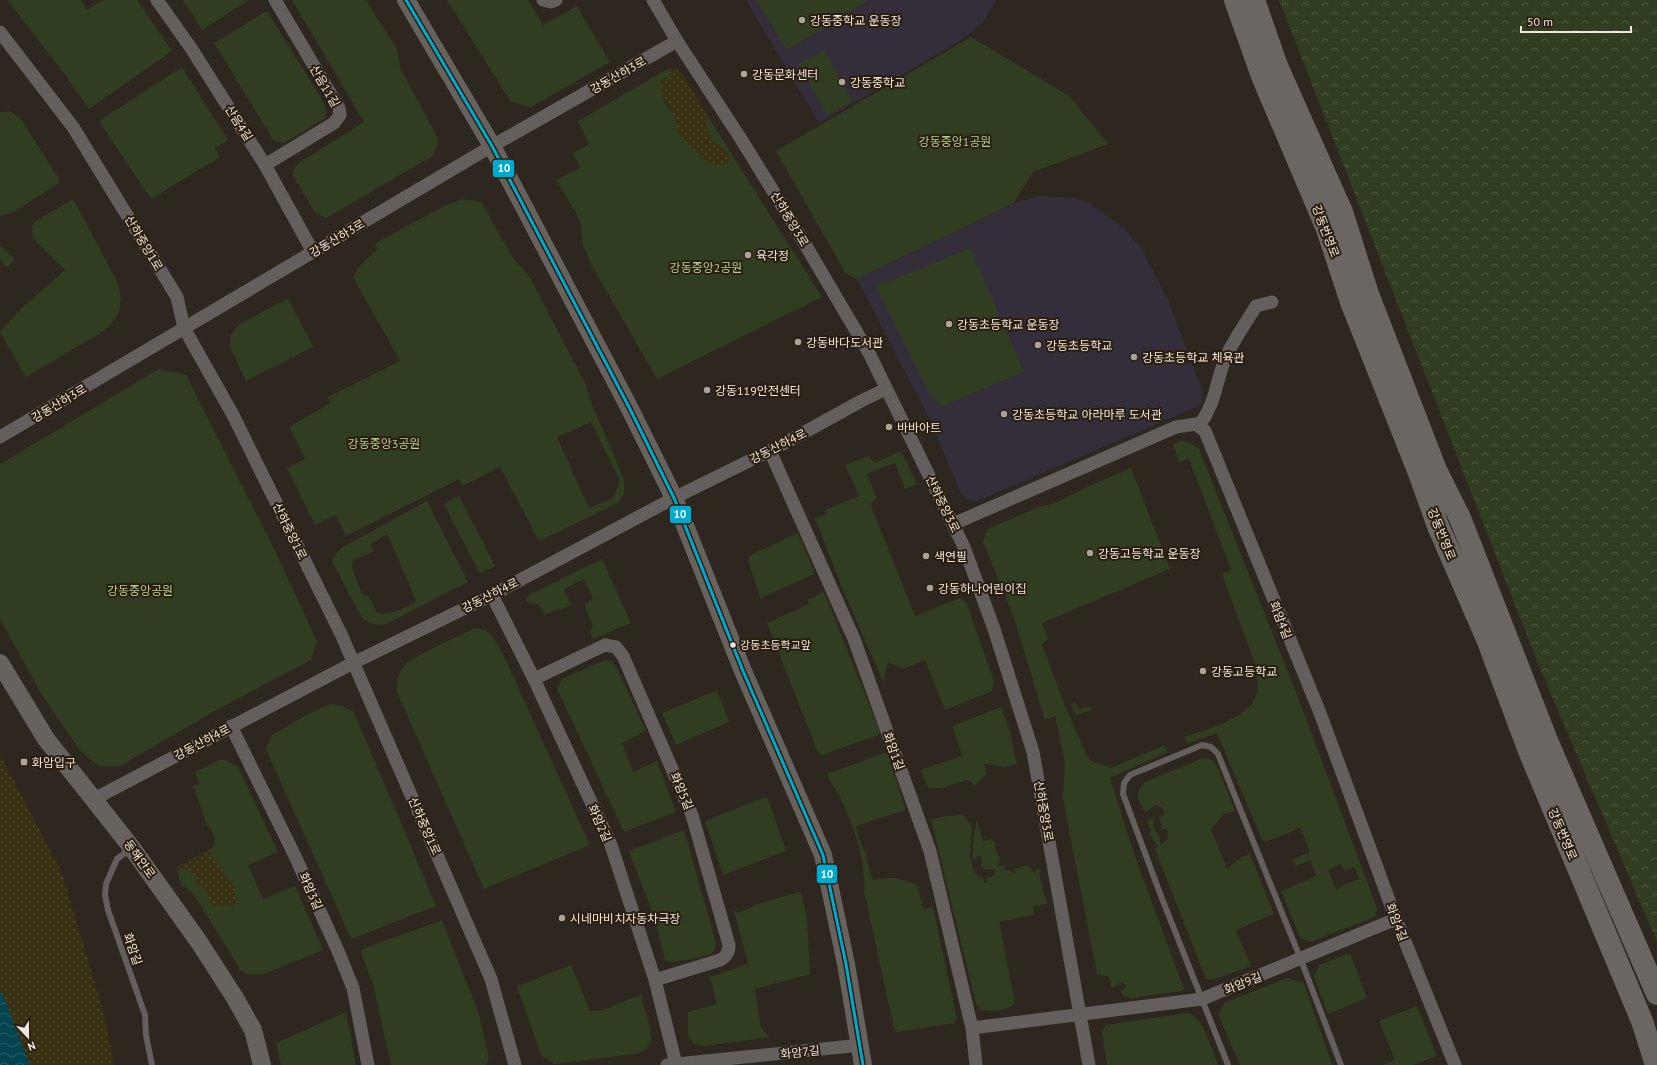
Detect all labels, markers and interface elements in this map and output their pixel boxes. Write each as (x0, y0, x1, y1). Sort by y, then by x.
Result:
scale bar (1521, 8, 1631, 34)
place label: 강동중학교 운동장 (810, 13, 902, 28)
text: 50 m (1527, 14, 1553, 29)
marker: 강동중학교 운동장 (797, 15, 807, 25)
street label: 강동산하3로 (588, 53, 648, 97)
street label: 산음11길 (307, 62, 343, 110)
place label: 강동문화센터 (752, 67, 818, 82)
marker: 강동문화센터 (739, 69, 749, 79)
place label: 강동중학교 (850, 75, 905, 90)
marker: 강동중학교 (837, 77, 847, 87)
street label: 산음4길 (222, 102, 256, 144)
park label: 강동중앙1공원 (919, 134, 991, 149)
line badge: 10 (492, 159, 515, 178)
text: 10 (498, 161, 510, 175)
street label: 산하중앙3로 (768, 189, 812, 249)
street label: 강동번영로 (1309, 203, 1343, 259)
street label: 산하중앙1로 (122, 213, 166, 273)
street label: 강동산하3로 (307, 216, 367, 260)
place label: 육각정 (756, 248, 789, 263)
marker: 육각정 (743, 250, 753, 260)
park label: 강동중앙2공원 (670, 260, 742, 275)
place label: 강동초등학교 운동장 (957, 317, 1060, 332)
marker: 강동초등학교 운동장 (944, 319, 954, 329)
place label: 강동바다도서관 (806, 335, 883, 350)
marker: 강동바다도서관 (793, 337, 803, 347)
place label: 강동초등학교 (1046, 338, 1112, 353)
marker: 강동초등학교 (1033, 340, 1043, 350)
place label: 강동초등학교 체육관 (1142, 350, 1245, 365)
marker: 강동초등학교 체육관 (1129, 352, 1139, 362)
street label: 강동산하3로 (29, 381, 89, 425)
place label: 강동119안전센터 (715, 383, 801, 398)
marker: 강동119안전센터 (702, 385, 712, 395)
place label: 강동초등학교 아라마루 도서관 (1012, 407, 1162, 422)
marker: 강동초등학교 아라마루 도서관 (999, 409, 1009, 419)
place label: 바바아트 (897, 420, 941, 435)
marker: 바바아트 (884, 422, 894, 432)
street label: 강동산하4로 (747, 425, 809, 467)
park label: 강동중앙3공원 (348, 436, 420, 451)
street label: 산하중앙3로 (923, 473, 963, 535)
street label: 산하중앙1로 (270, 500, 310, 562)
line badge: 10 (669, 505, 692, 524)
street label: 강동번영로 (1425, 506, 1459, 562)
text: 10 (674, 507, 686, 521)
place label: 강동고등학교 운동장 (1098, 546, 1201, 561)
marker: 강동고등학교 운동장 (1085, 548, 1095, 558)
place label: 색연필 (934, 549, 967, 564)
marker: 색연필 (921, 551, 931, 561)
street label: 강동산하4로 (459, 574, 521, 616)
place label: 강동하나어린이집 (938, 581, 1026, 596)
park label: 강동중앙공원 (107, 583, 173, 598)
marker: 강동하나어린이집 (925, 583, 935, 593)
street label: 화암4길 (1267, 599, 1295, 641)
place label: 강동초등학교앞 (740, 638, 811, 652)
marker: 강동초등학교앞 (728, 640, 738, 650)
place label: 강동고등학교 (1211, 664, 1277, 679)
marker: 강동고등학교 (1198, 666, 1208, 676)
street label: 강동산하4로 (171, 721, 233, 763)
street label: 화암1길 (880, 730, 908, 772)
place label: 화암입구 (32, 755, 76, 770)
marker: 화암입구 (19, 757, 29, 767)
street label: 화암5길 (667, 770, 697, 812)
street label: 산하중앙3로 (1031, 779, 1057, 843)
street label: 산하중앙1로 (406, 795, 444, 857)
street label: 화암2길 (585, 802, 615, 844)
street label: 강동번영로 (1545, 806, 1581, 862)
street label: 동해안로 (121, 837, 159, 881)
line badge: 10 (816, 864, 838, 884)
text: 10 (821, 867, 833, 881)
street label: 화암3길 (296, 870, 326, 912)
street label: 화암4길 (1383, 901, 1411, 943)
place label: 시네마비치자동차극장 (570, 911, 680, 926)
marker: 시네마비치자동차극장 (557, 913, 567, 923)
street label: 화암길 (121, 931, 145, 967)
street label: 화암9길 (1222, 969, 1264, 997)
north arrow (8, 1017, 48, 1057)
text: N (26, 1038, 38, 1054)
street label: 화암7길 (779, 1042, 821, 1062)

